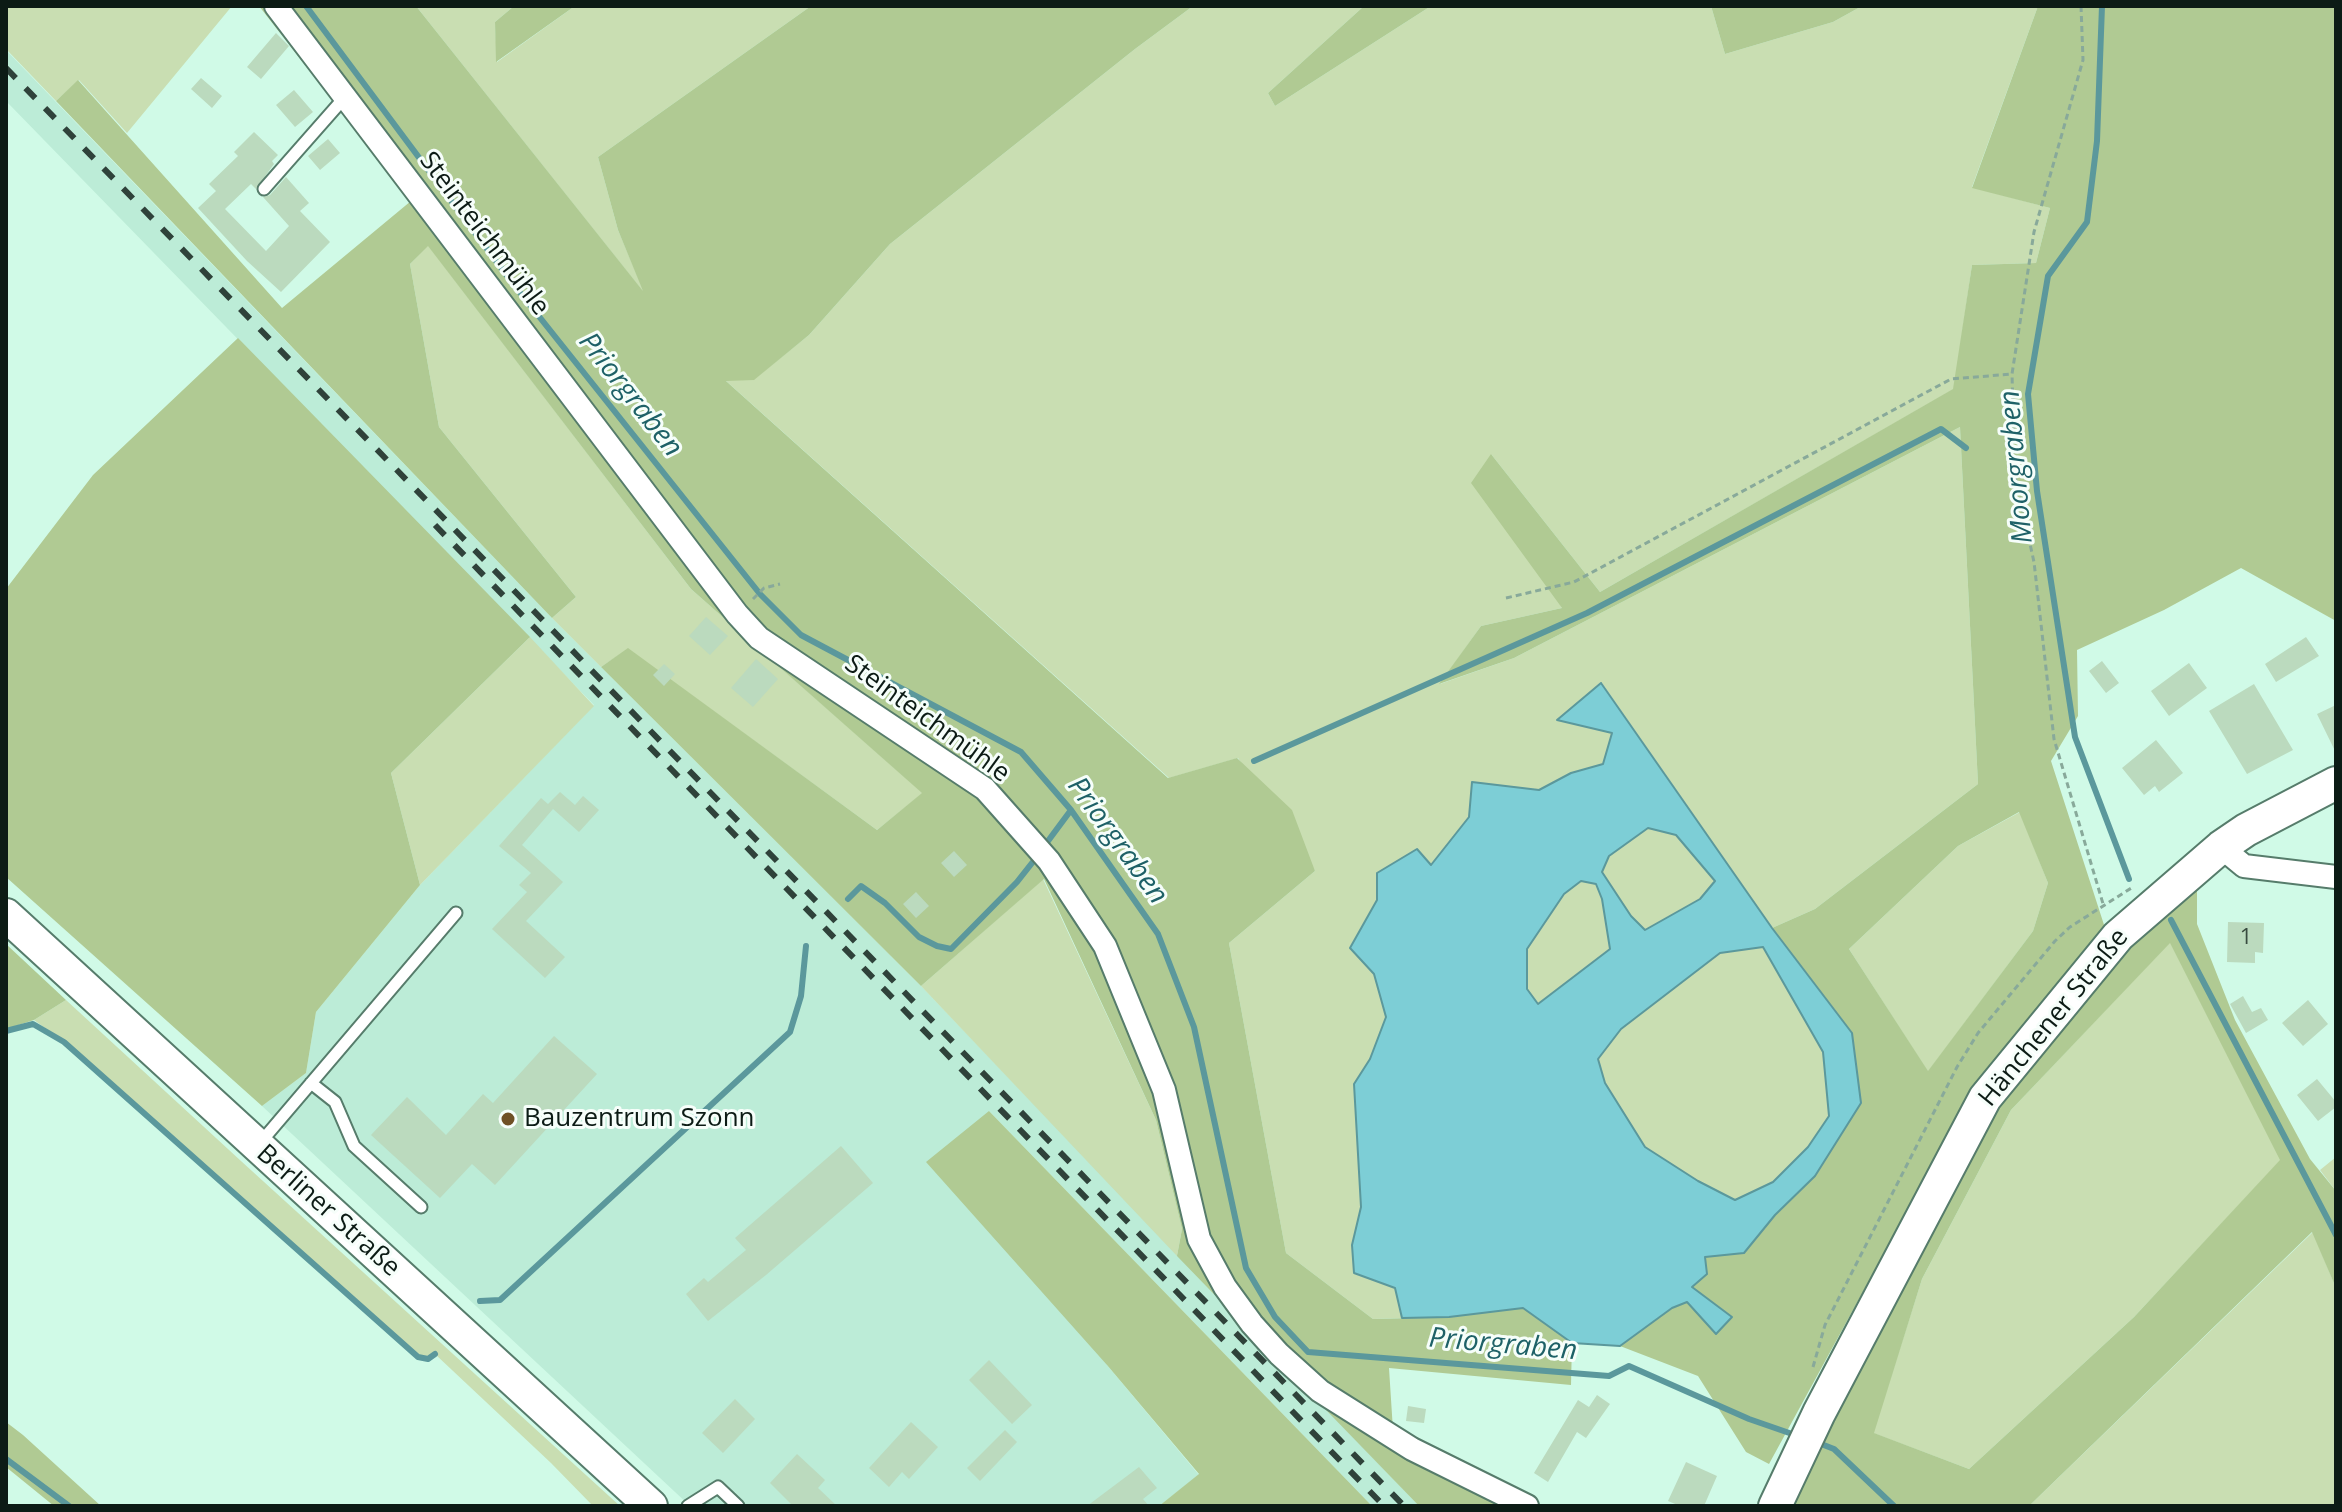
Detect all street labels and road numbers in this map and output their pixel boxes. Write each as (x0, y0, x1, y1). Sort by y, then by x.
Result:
street label: Steinteichmühle (412, 146, 556, 322)
street label: Steinteichmühle (838, 649, 1016, 789)
street label: Hänchener Straße (1973, 923, 2135, 1113)
street label: Berliner Straße (250, 1138, 406, 1284)

